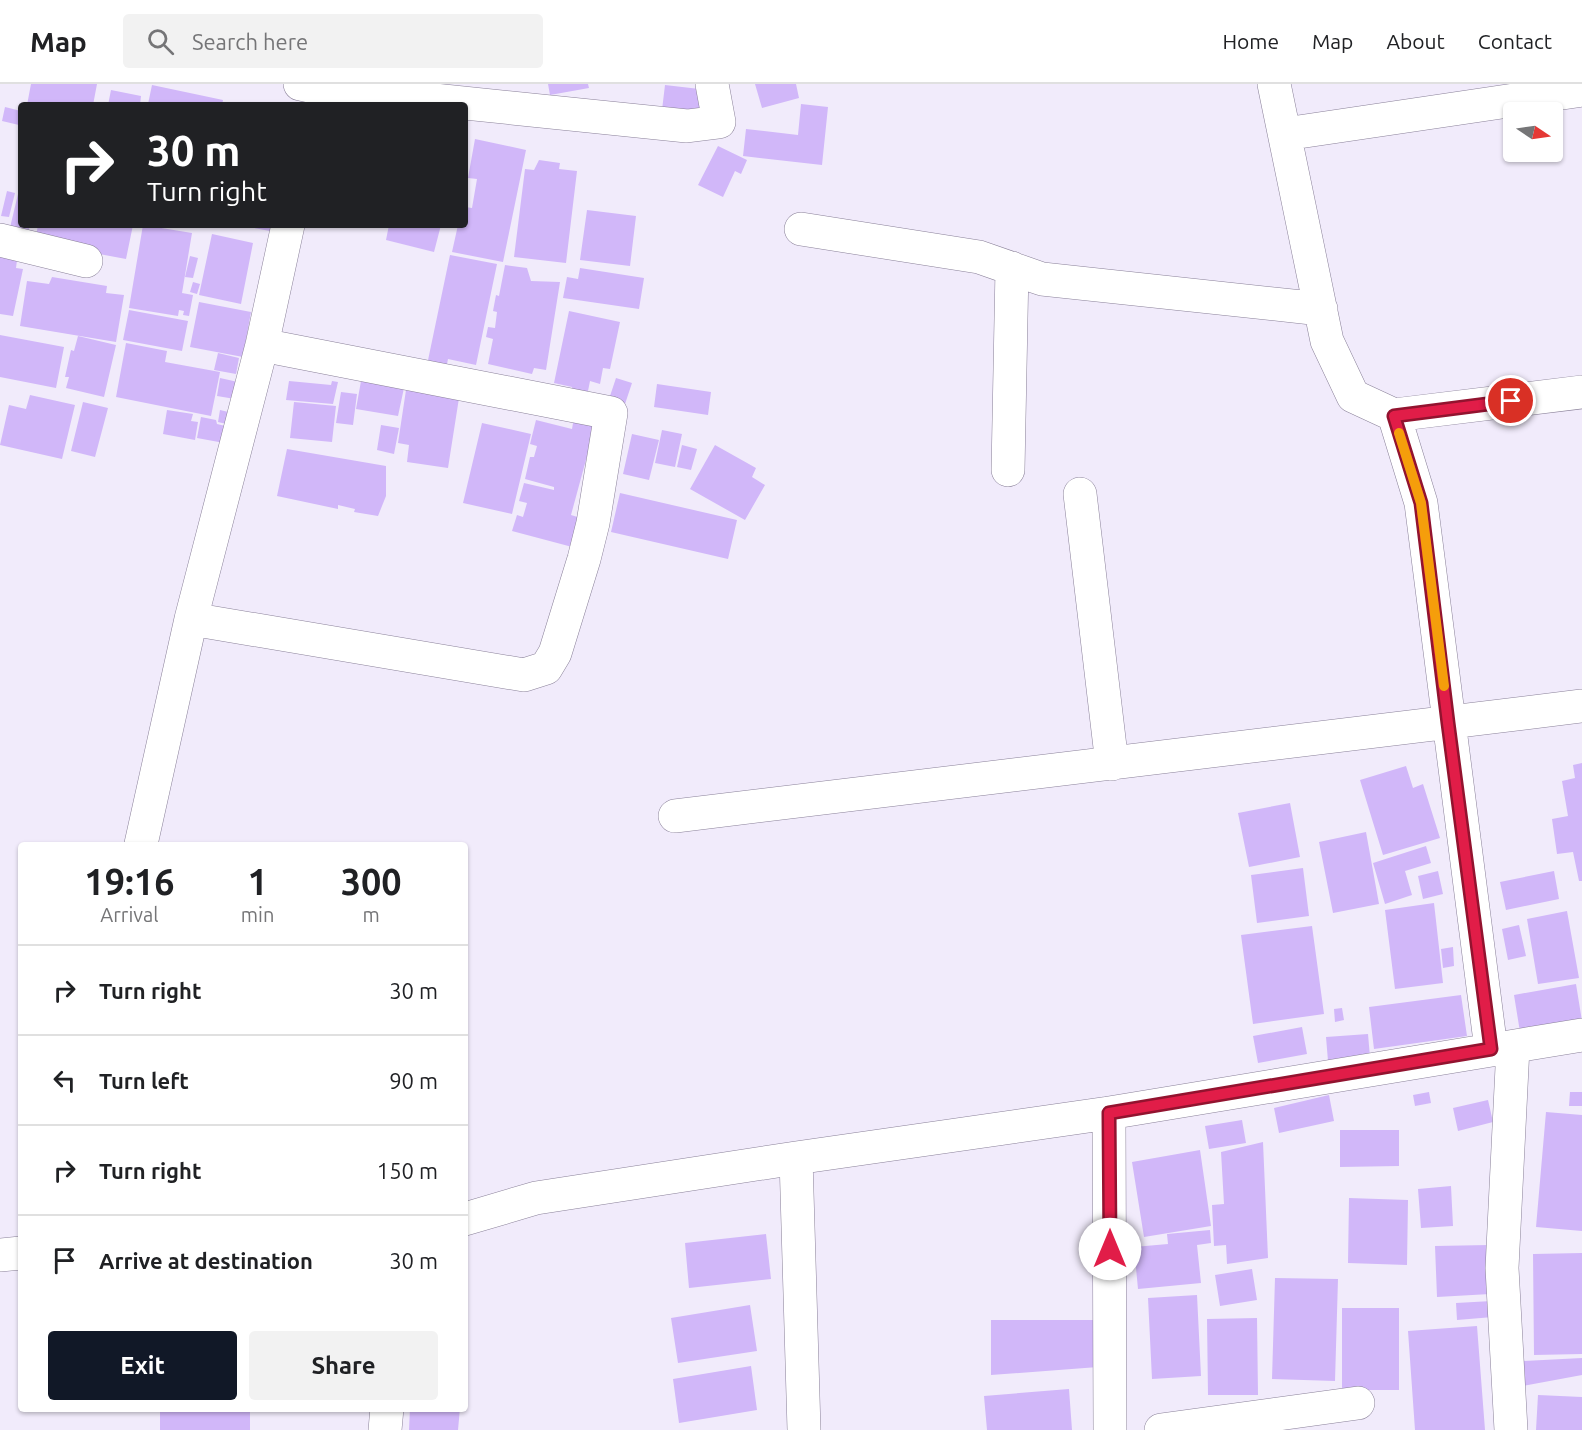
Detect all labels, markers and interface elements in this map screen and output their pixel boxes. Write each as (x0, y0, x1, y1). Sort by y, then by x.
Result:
search box (123, 14, 543, 68)
icon: search (144, 25, 177, 58)
text: Map (30, 26, 87, 57)
text: Search here (192, 29, 308, 54)
text: Home (1222, 29, 1279, 53)
text: Map (1312, 29, 1353, 53)
text: About (1386, 29, 1445, 53)
text: Contact (1478, 29, 1552, 53)
north arrow (1503, 102, 1563, 162)
map controls (1503, 102, 1563, 162)
icon: right (48, 126, 126, 204)
text: 30 m (147, 127, 241, 174)
text: Turn right (147, 176, 267, 206)
pin (1485, 375, 1536, 426)
icon: arrive (1494, 384, 1527, 417)
text: 19:16 (84, 861, 174, 902)
text: 1 (247, 861, 268, 902)
text: 300 (341, 861, 402, 902)
text: Arrival (100, 903, 159, 926)
text: min (241, 903, 274, 926)
text: m (363, 903, 380, 926)
icon: right (48, 974, 81, 1007)
text: Turn right (99, 978, 201, 1003)
text: 30 m (389, 978, 438, 1003)
icon: left (48, 1064, 81, 1097)
text: Turn left (99, 1068, 189, 1093)
text: 90 m (389, 1068, 438, 1093)
icon: right (48, 1154, 81, 1187)
text: Turn right (99, 1158, 201, 1183)
text: 150 m (377, 1158, 438, 1183)
position arrow (1078, 1217, 1142, 1281)
icon: arrive (48, 1244, 81, 1277)
text: Arrive at destination (99, 1248, 313, 1273)
text: 30 m (389, 1248, 438, 1273)
button: Exit (48, 1331, 237, 1400)
button: Share (249, 1331, 438, 1400)

